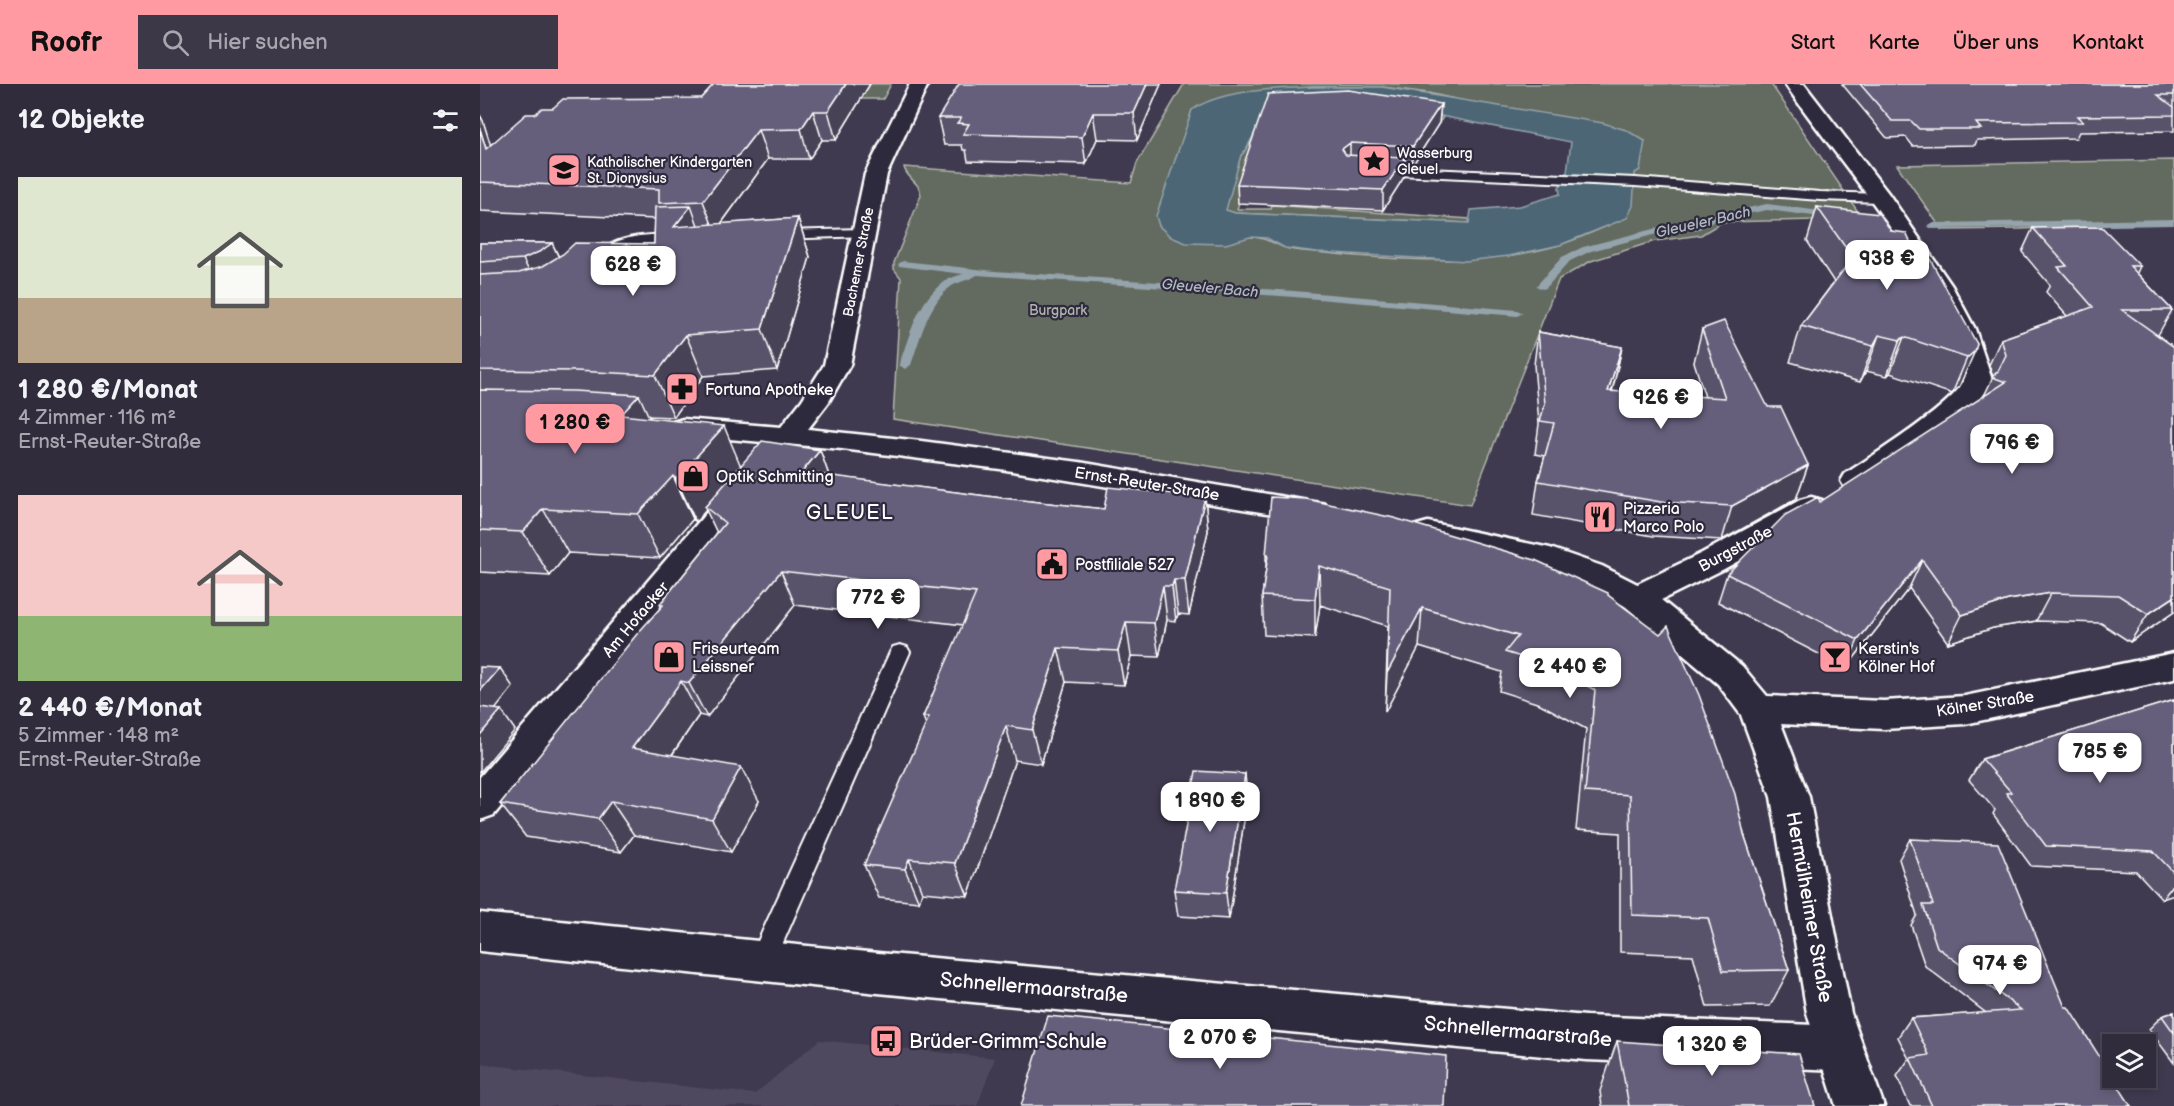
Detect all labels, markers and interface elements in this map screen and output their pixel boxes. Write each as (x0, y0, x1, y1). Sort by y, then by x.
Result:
search box (138, 15, 558, 69)
text: Roofr (30, 26, 102, 59)
icon: search (159, 26, 192, 59)
text: Hier suchen (207, 29, 328, 56)
text: Start (1791, 30, 1835, 55)
text: Karte (1868, 30, 1920, 55)
text: Über uns (1953, 30, 2039, 55)
text: Kontakt (2072, 30, 2144, 55)
icon: filters (429, 104, 462, 137)
text: 12 Objekte (18, 105, 145, 136)
place icon: Wasserburg Gleuel (1356, 143, 1392, 179)
place label: Wasserburg Gleuel (1397, 145, 1473, 178)
school or university icon: Katholischer Kindergarten St. Dionysius (546, 152, 582, 188)
place label: Katholischer Kindergarten St. Dionysius (587, 154, 752, 187)
water label: Gleueler Bach (1654, 202, 1752, 243)
street label: Bachemer Straße (840, 206, 877, 318)
icon: home (186, 216, 294, 324)
pin: 938 € (1845, 240, 1929, 291)
pin: 628 € (591, 246, 675, 297)
text: 938 € (1859, 247, 1915, 271)
text: 628 € (605, 253, 661, 277)
water label: Gleueler Bach (1161, 275, 1259, 302)
park label: Burgpark (1029, 302, 1087, 319)
pharmacy icon: Fortuna Apotheke (664, 371, 700, 407)
text: 1 280 €/Monat (18, 375, 198, 406)
pin: 926 € (1619, 379, 1703, 430)
place label: Fortuna Apotheke (705, 381, 834, 400)
text: 926 € (1633, 386, 1689, 410)
pin: 1 280 € (520, 404, 630, 455)
text: 4 Zimmer · 116 m² (18, 406, 176, 430)
text: 1 280 € (540, 411, 610, 435)
pin: 796 € (1970, 424, 2054, 475)
text: Ernst-Reuter-Straße (18, 430, 201, 454)
text: 796 € (1984, 431, 2040, 455)
shop icon: Optik Schmitting (675, 458, 711, 494)
street label: Ernst-Reuter-Straße (1073, 464, 1221, 505)
place label: Optik Schmitting (716, 468, 834, 487)
restaurant icon: Pizzeria Marco Polo (1582, 499, 1618, 535)
place label: Pizzeria Marco Polo (1623, 500, 1704, 537)
district label: GLEUEL (806, 501, 894, 525)
street label: Burgstraße (1696, 522, 1776, 577)
icon: home (186, 534, 294, 642)
public building icon: Postfiliale 527 (1034, 546, 1070, 582)
place label: Postfiliale 527 (1075, 556, 1174, 575)
street label: Am Hofacker (599, 578, 673, 662)
pin: 772 € (836, 579, 920, 630)
text: 772 € (851, 586, 905, 610)
shop icon: Friseurteam Leissner (651, 639, 687, 675)
bar icon: Kerstin's Kölner Hof (1817, 639, 1853, 675)
place label: Friseurteam Leissner (692, 640, 780, 677)
place label: Kerstin's Kölner Hof (1858, 640, 1935, 677)
pin: 2 440 € (1515, 648, 1625, 699)
text: 2 440 € (1533, 655, 1607, 679)
street label: Kölner Straße (1935, 687, 2036, 722)
text: 2 440 €/Monat (18, 693, 202, 724)
text: 5 Zimmer · 148 m² (18, 724, 179, 748)
pin: 785 € (2058, 733, 2142, 784)
text: 785 € (2072, 740, 2128, 764)
text: Ernst-Reuter-Straße (18, 748, 201, 772)
pin: 1 890 € (1155, 782, 1265, 833)
text: 1 890 € (1175, 789, 1245, 813)
street label: Hermülheimer Straße (1780, 810, 1838, 1005)
pin: 974 € (1958, 945, 2042, 996)
text: 974 € (1972, 952, 2028, 976)
street label: Schnellermaarstraße (939, 968, 1129, 1008)
street label: Schnellermaarstraße (1423, 1012, 1613, 1052)
pin: 2 070 € (1165, 1019, 1275, 1070)
bus stop icon: Brüder-Grimm-Schule (868, 1023, 904, 1059)
text: 2 070 € (1183, 1026, 1257, 1050)
pin: 1 320 € (1657, 1026, 1767, 1077)
place label: Brüder-Grimm-Schule (909, 1030, 1107, 1054)
text: 1 320 € (1677, 1033, 1747, 1057)
map controls (2102, 1034, 2156, 1088)
button: layers (2102, 1034, 2156, 1088)

